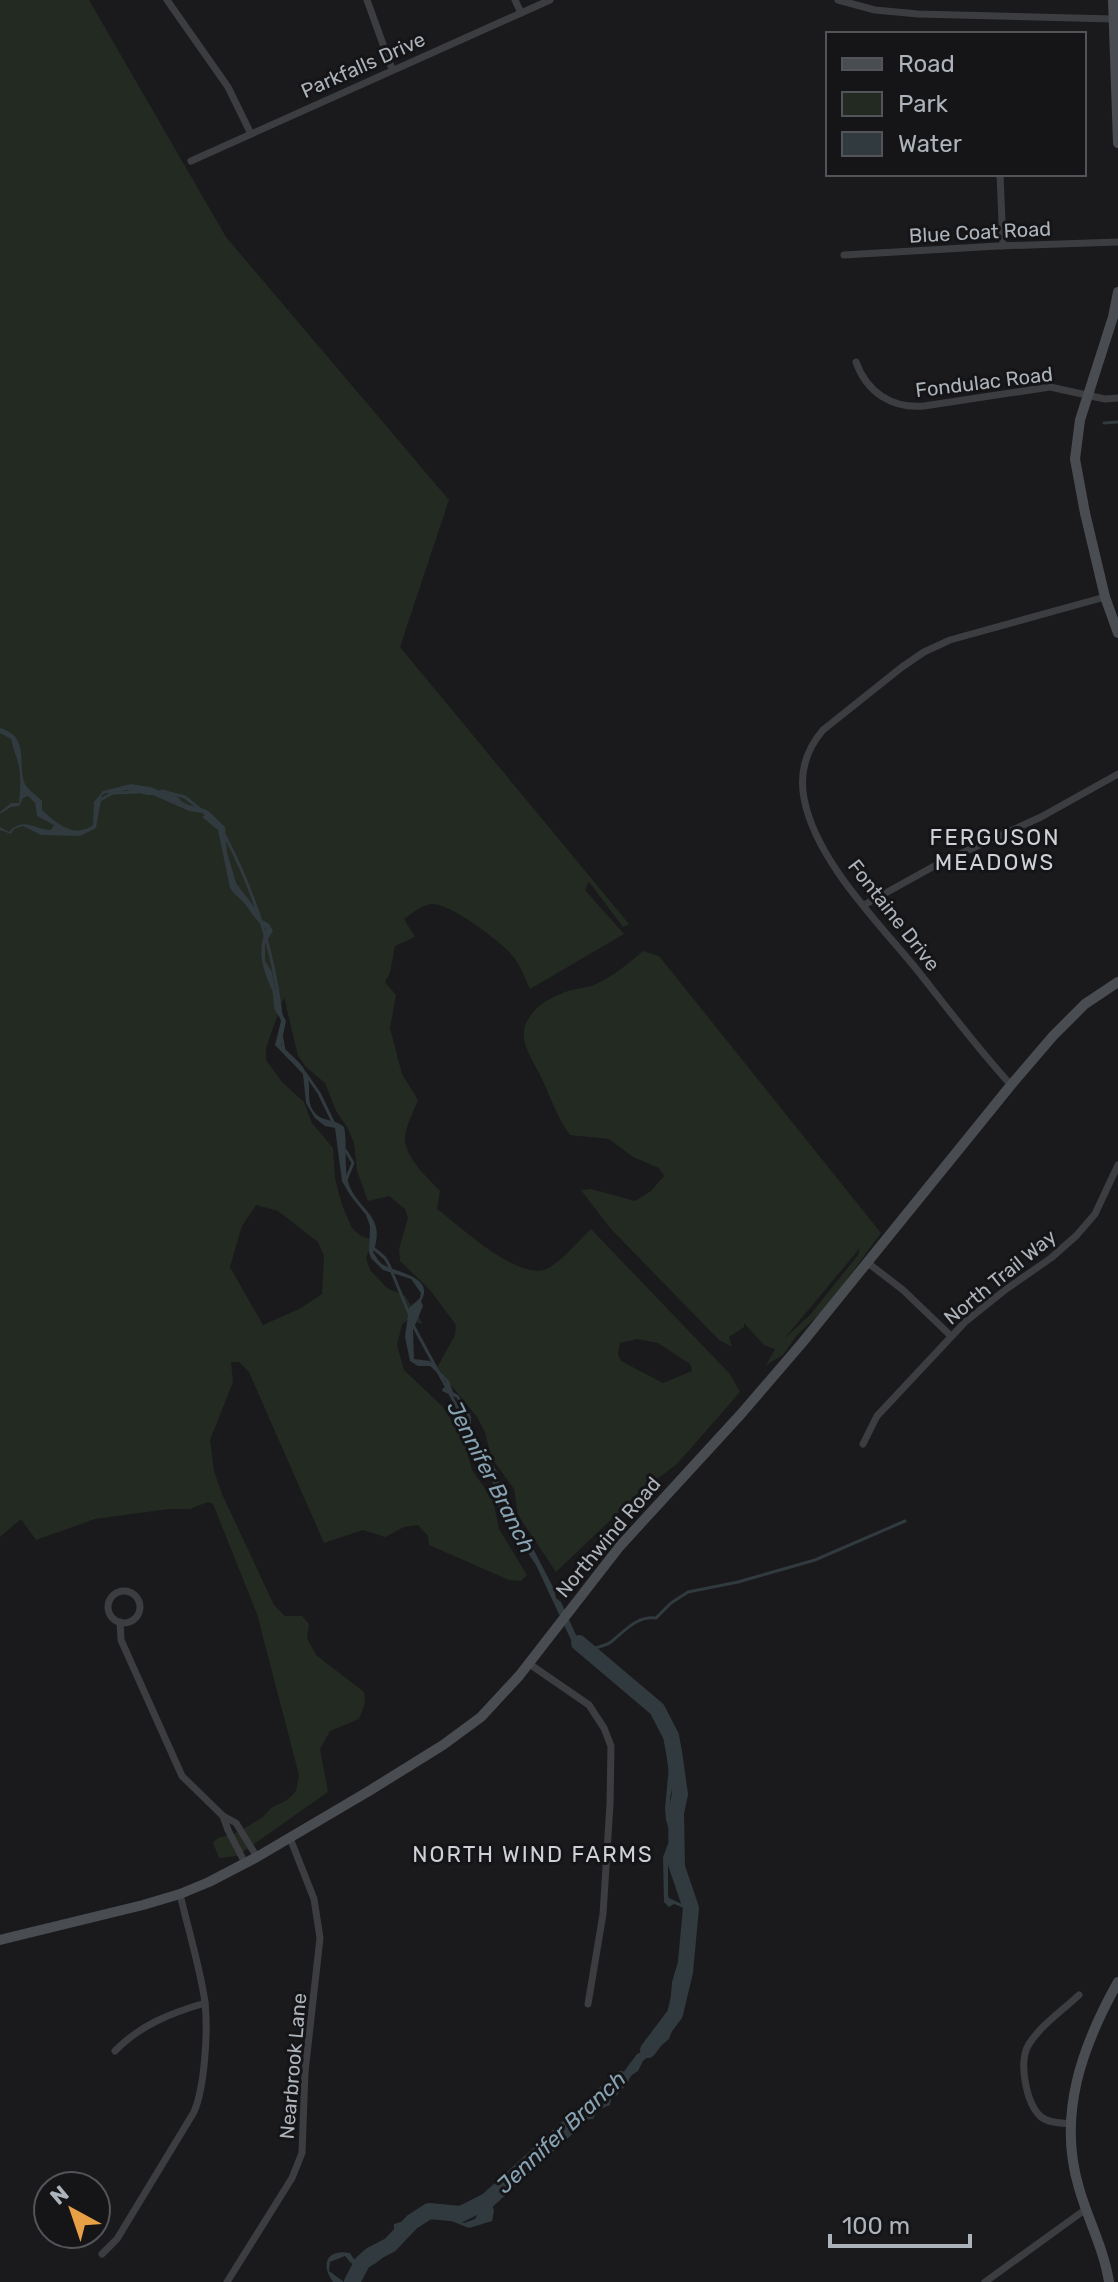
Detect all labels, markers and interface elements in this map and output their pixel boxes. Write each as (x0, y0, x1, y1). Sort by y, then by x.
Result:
street label: Parkfalls Drive (297, 27, 429, 103)
legend (826, 32, 1086, 176)
text: Road (898, 50, 955, 78)
text: Park (898, 90, 949, 118)
text: Water (898, 130, 962, 158)
street label: Blue Coat Road (908, 216, 1052, 248)
street label: Fondulac Road (914, 362, 1054, 402)
district label: FERGUSON MEADOWS (930, 824, 1060, 876)
street label: Fontaine Drive (843, 854, 945, 976)
street label: North Trail Way (939, 1224, 1061, 1330)
water label: Jennifer Branch (441, 1396, 541, 1558)
street label: Northwind Road (551, 1472, 665, 1602)
district label: NORTH WIND FARMS (412, 1841, 654, 1868)
street label: Nearbrook Lane (275, 1992, 311, 2140)
water label: Jennifer Branch (491, 2065, 631, 2199)
north arrow (32, 2170, 112, 2250)
text: N (45, 2180, 74, 2210)
scale bar (830, 2198, 970, 2248)
text: 100 m (842, 2212, 910, 2240)

